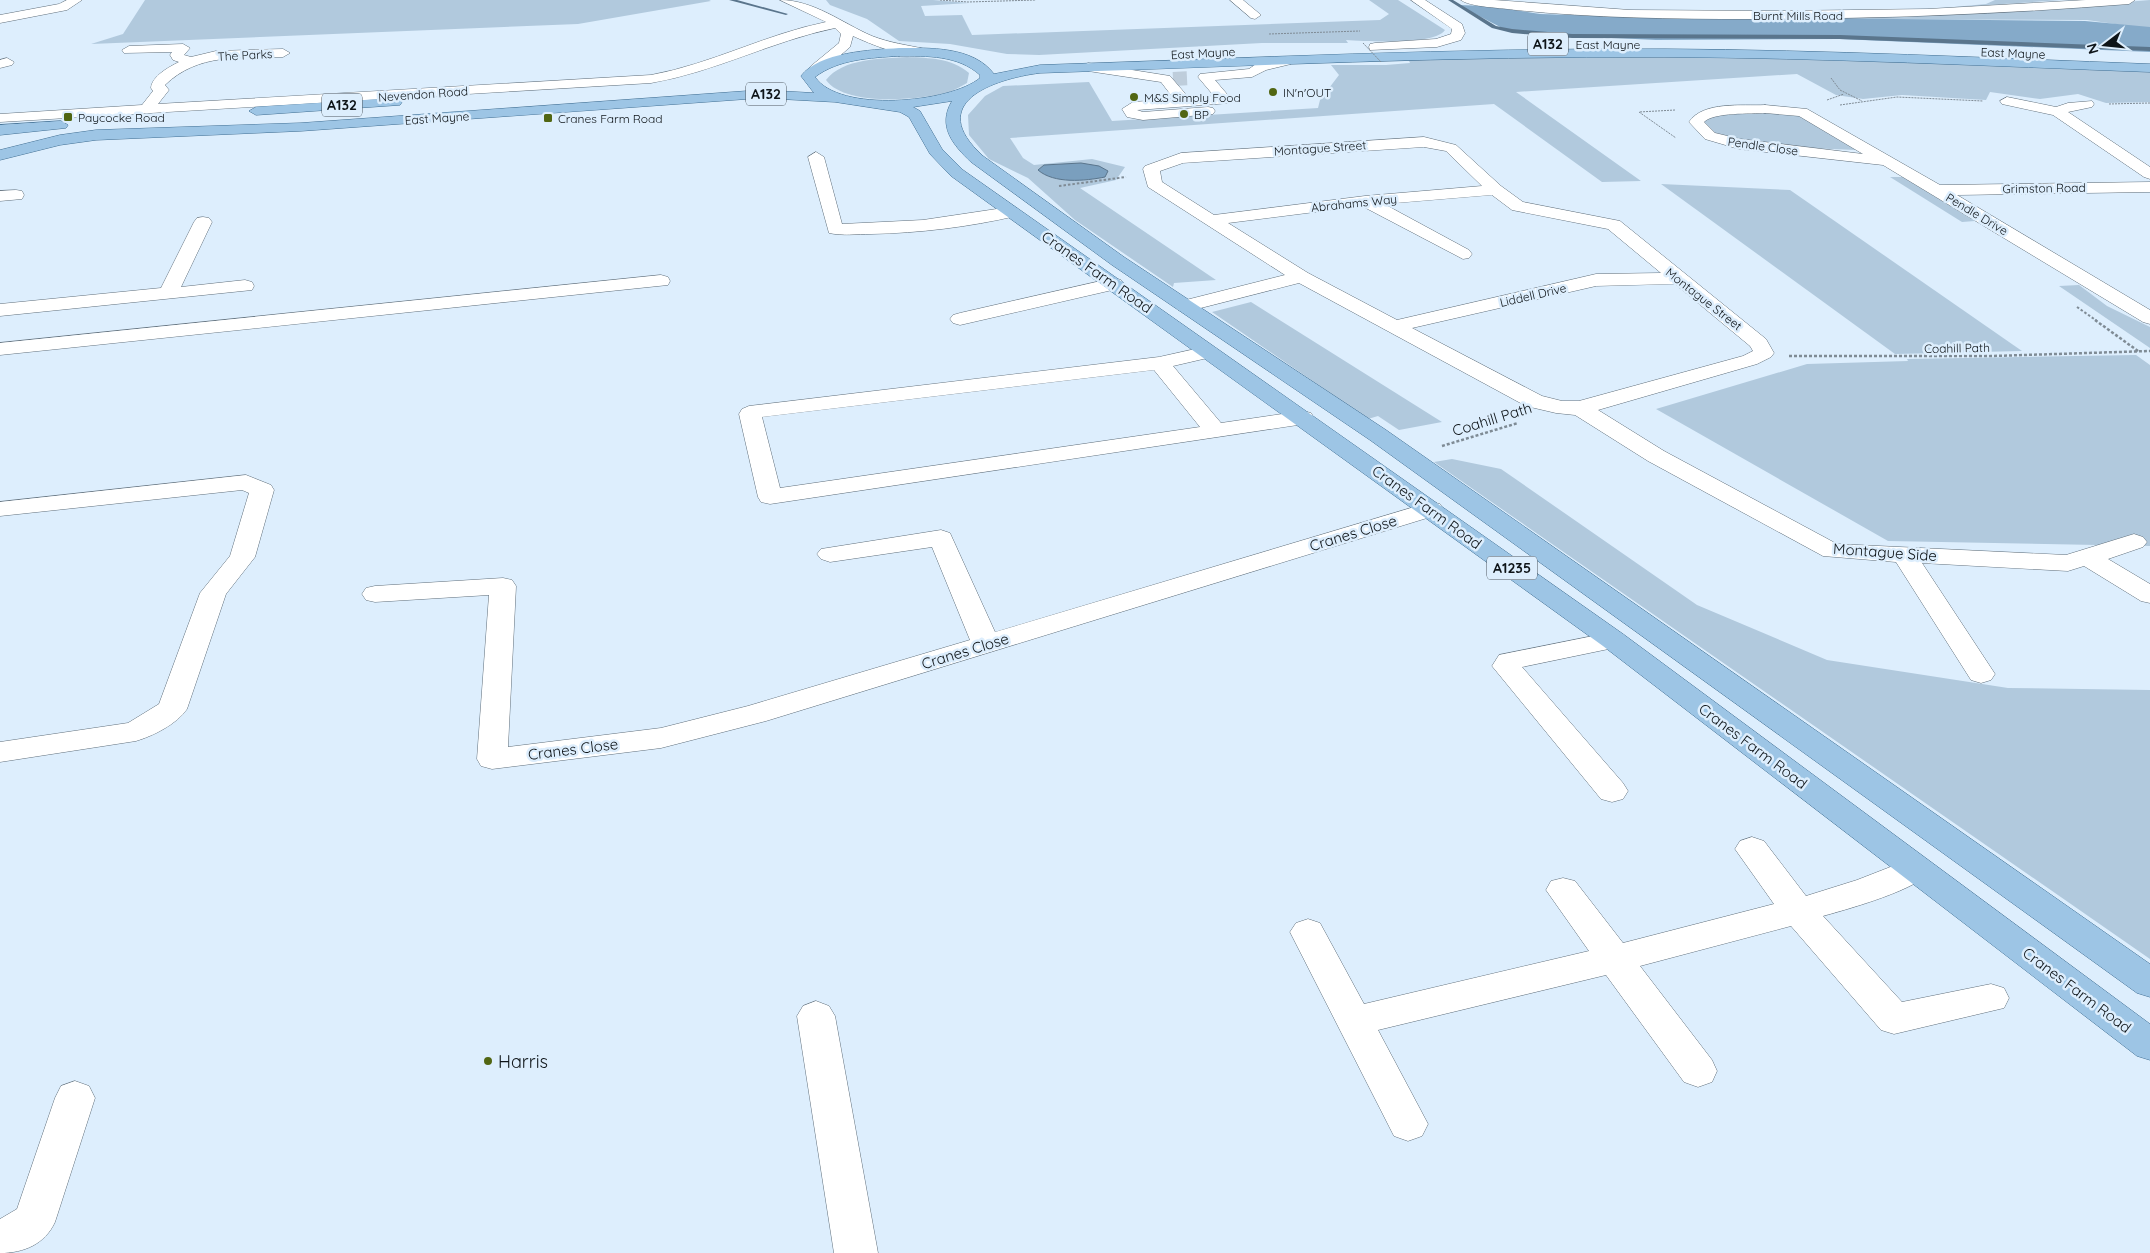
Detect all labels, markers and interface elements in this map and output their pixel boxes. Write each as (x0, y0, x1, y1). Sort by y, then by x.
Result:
street label: Burnt Mills Road (1753, 8, 1843, 23)
north arrow (2080, 20, 2130, 70)
road number: A132 (1528, 33, 1568, 56)
street label: East Mayne (1576, 37, 1641, 52)
text: N (2082, 41, 2103, 56)
street label: East Mayne (1170, 44, 1236, 62)
street label: East Mayne (1980, 44, 2046, 62)
street label: The Parks (217, 46, 273, 64)
road number: A132 (746, 82, 786, 106)
street label: Nevendon Road (378, 83, 468, 105)
place label: IN'n'OUT (1283, 85, 1331, 100)
marker: IN'n'OUT (1267, 86, 1279, 98)
place label: M&S Simply Food (1144, 90, 1241, 105)
marker: M&S Simply Food (1128, 91, 1140, 103)
road number: A132 (322, 94, 362, 116)
place label: BP (1194, 107, 1209, 122)
street label: East Mayne (404, 108, 470, 128)
marker: BP (1178, 108, 1190, 120)
place label: Paycocke Road (78, 110, 165, 125)
marker: Paycocke Road (62, 111, 74, 123)
place label: Cranes Farm Road (558, 111, 663, 126)
marker: Cranes Farm Road (542, 112, 554, 124)
street label: Pendle Close (1727, 134, 1799, 158)
street label: Montague Street (1273, 137, 1367, 159)
street label: Grimston Road (2002, 180, 2086, 196)
street label: Pendle Drive (1943, 190, 2011, 238)
street label: Abrahams Way (1310, 191, 1398, 215)
street label: Cranes Farm Road (1038, 227, 1156, 317)
street label: Montague Street (1663, 265, 1745, 333)
street label: Liddell Drive (1498, 280, 1568, 310)
street label: Coahill Path (1924, 340, 1990, 356)
street label: Coahill Path (1450, 398, 1534, 440)
street label: Cranes Farm Road (1369, 461, 1485, 553)
street label: Cranes Close (1307, 511, 1399, 555)
street label: Montague Side (1833, 539, 1937, 565)
road number: A1235 (1487, 556, 1537, 580)
street label: Cranes Close (919, 629, 1011, 673)
street label: Cranes Farm Road (1695, 699, 1811, 793)
street label: Cranes Close (527, 734, 619, 764)
street label: Cranes Farm Road (2019, 943, 2135, 1037)
place label: Harris (498, 1050, 548, 1073)
marker: Harris (482, 1055, 494, 1067)

